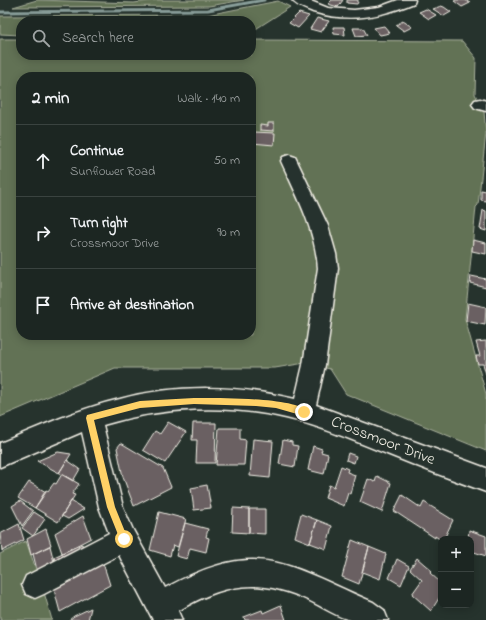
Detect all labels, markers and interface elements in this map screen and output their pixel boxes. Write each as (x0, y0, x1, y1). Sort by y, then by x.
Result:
search box (16, 16, 256, 60)
icon: search (30, 27, 52, 49)
text: Search here (62, 27, 134, 49)
text: 2 min (32, 86, 69, 111)
text: Walk · 140 m (177, 89, 240, 108)
text: Continue (70, 140, 124, 162)
icon: ahead (32, 150, 54, 172)
text: 50 m (214, 151, 240, 170)
text: Sunflower Road (70, 162, 155, 181)
text: Turn right (70, 212, 128, 234)
icon: right (32, 222, 54, 244)
text: 90 m (217, 223, 240, 242)
text: Crossmoor Drive (70, 234, 159, 253)
icon: arrive (32, 294, 54, 316)
text: Arrive at destination (70, 294, 194, 316)
route end (295, 403, 313, 421)
street label: Crossmoor Drive (327, 410, 439, 472)
route start (115, 530, 133, 548)
map controls (438, 536, 474, 608)
button: + (438, 536, 474, 572)
button: − (438, 572, 474, 608)

